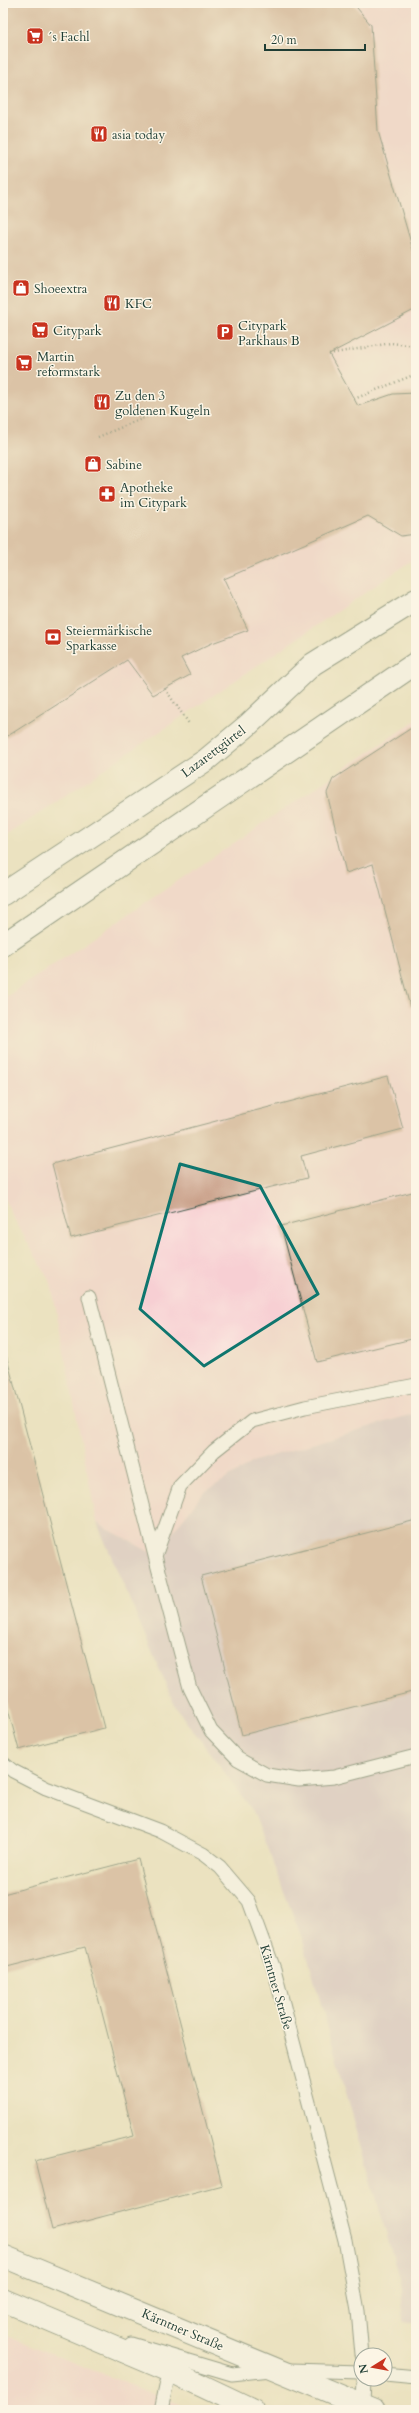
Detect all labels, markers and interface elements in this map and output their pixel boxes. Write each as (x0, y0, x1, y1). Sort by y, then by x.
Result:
supermarket icon: ´s Fachl (25, 26, 45, 46)
scale bar (265, 26, 365, 52)
place label: ´s Fachl (48, 28, 90, 46)
text: 20 m (271, 32, 298, 48)
restaurant icon: asia today (89, 124, 109, 144)
place label: asia today (112, 126, 165, 144)
shop icon: Shoeextra (11, 278, 31, 298)
place label: Shoeextra (34, 280, 88, 298)
restaurant icon: KFC (102, 293, 122, 313)
place label: KFC (125, 295, 152, 313)
place label: Citypark Parkhaus B (238, 317, 300, 350)
supermarket icon: Citypark (30, 320, 50, 340)
place label: Citypark (53, 322, 102, 340)
parking icon: Citypark Parkhaus B (215, 322, 235, 342)
place label: Martin reformstark (37, 348, 100, 381)
supermarket icon: Martin reformstark (14, 353, 34, 373)
place label: Zu den 3 goldenen Kugeln (115, 387, 211, 420)
restaurant icon: Zu den 3 goldenen Kugeln (92, 392, 112, 412)
shop icon: Sabine (83, 454, 103, 474)
place label: Sabine (106, 456, 142, 474)
place label: Apotheke im Citypark (120, 479, 187, 512)
pharmacy icon: Apotheke im Citypark (97, 484, 117, 504)
place label: Steiermärkische Sparkasse (66, 622, 152, 655)
bank icon: Steiermärkische Sparkasse (43, 627, 63, 647)
street label: Lazarettgürtel (178, 721, 250, 782)
street label: Kärntner Straße (255, 1943, 297, 2032)
street label: Kärntner Straße (139, 2304, 227, 2355)
north arrow (353, 2347, 393, 2387)
text: N (355, 2362, 372, 2375)

